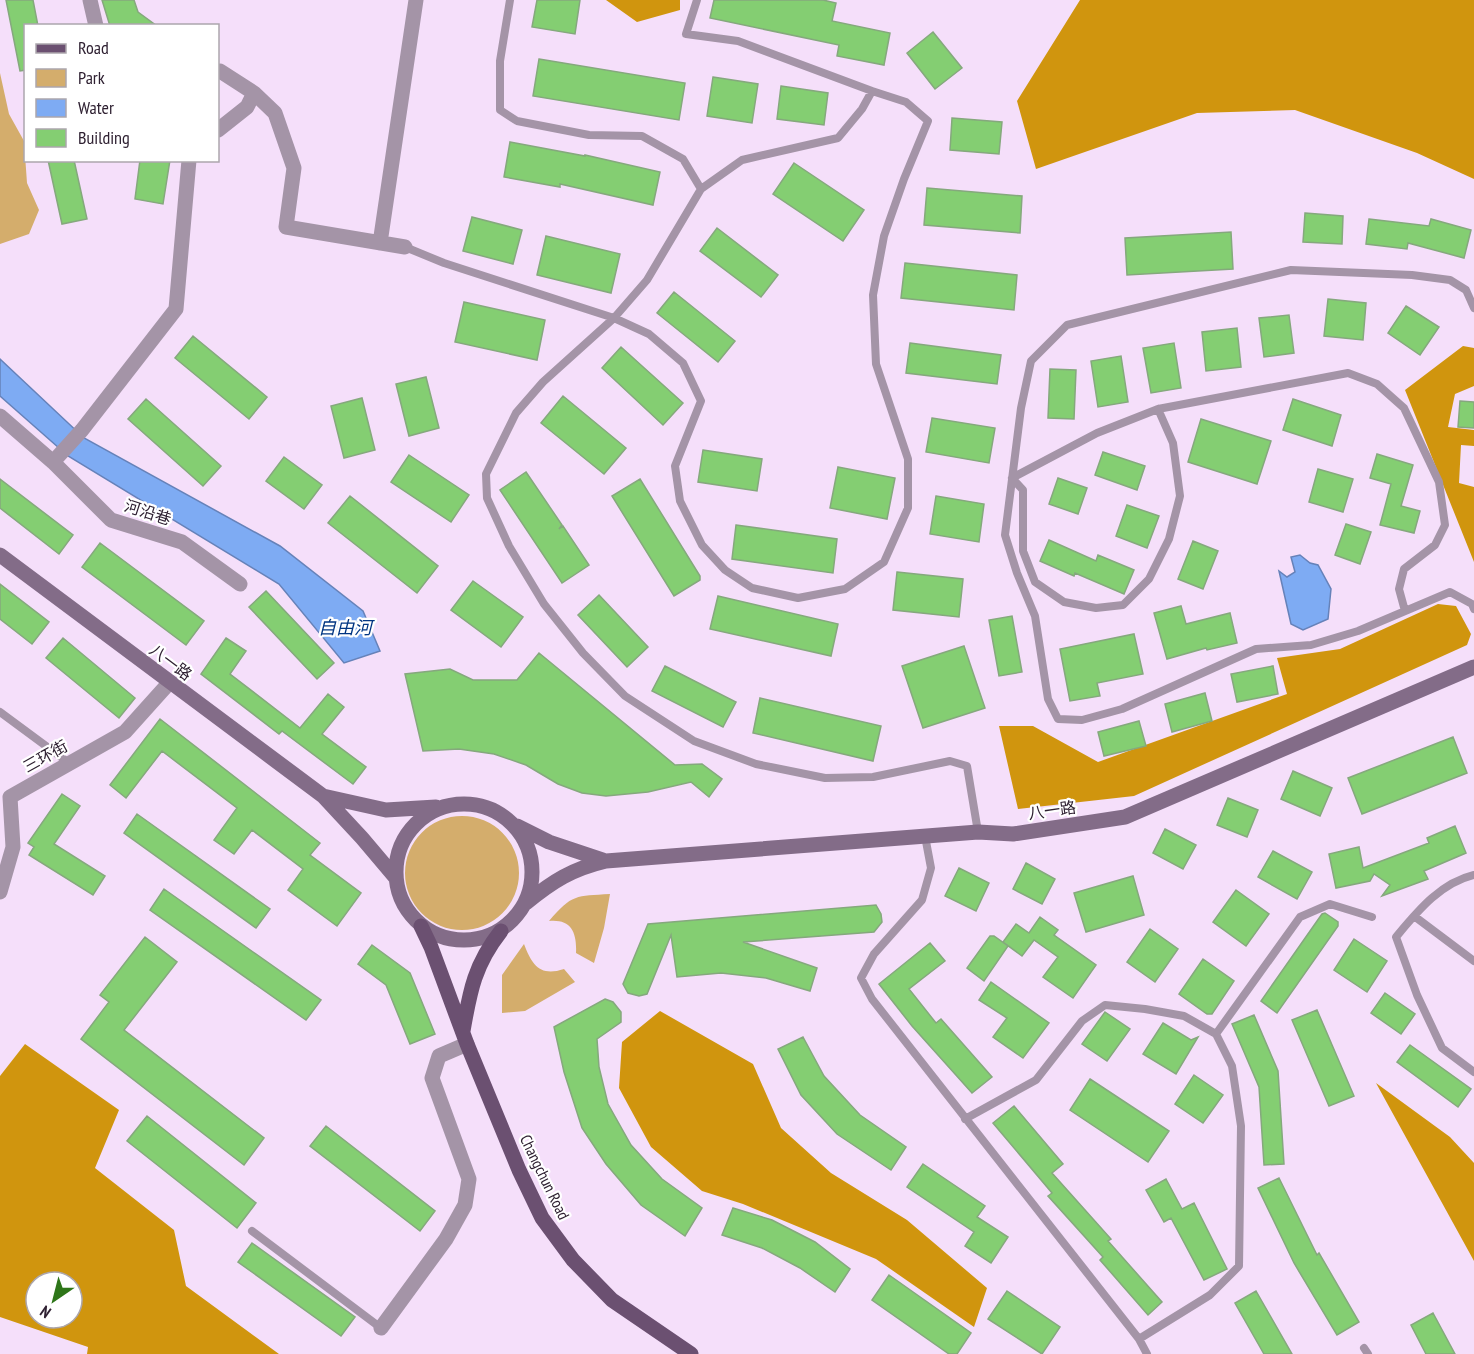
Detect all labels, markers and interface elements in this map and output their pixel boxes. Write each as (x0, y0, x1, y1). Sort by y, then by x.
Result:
legend (24, 24, 219, 162)
text: Road (78, 36, 109, 59)
text: Park (78, 66, 105, 89)
text: Water (78, 96, 114, 119)
text: Building (78, 126, 130, 149)
street label: 河沿巷 (122, 495, 174, 529)
water label: 自由河 (318, 616, 375, 639)
street label: 八一路 (146, 640, 196, 684)
street label: 三环街 (19, 736, 71, 776)
street label: 八一路 (1027, 797, 1077, 823)
street label: Changchun Road (516, 1131, 574, 1223)
north arrow (24, 1270, 84, 1330)
text: N (36, 1302, 55, 1323)

